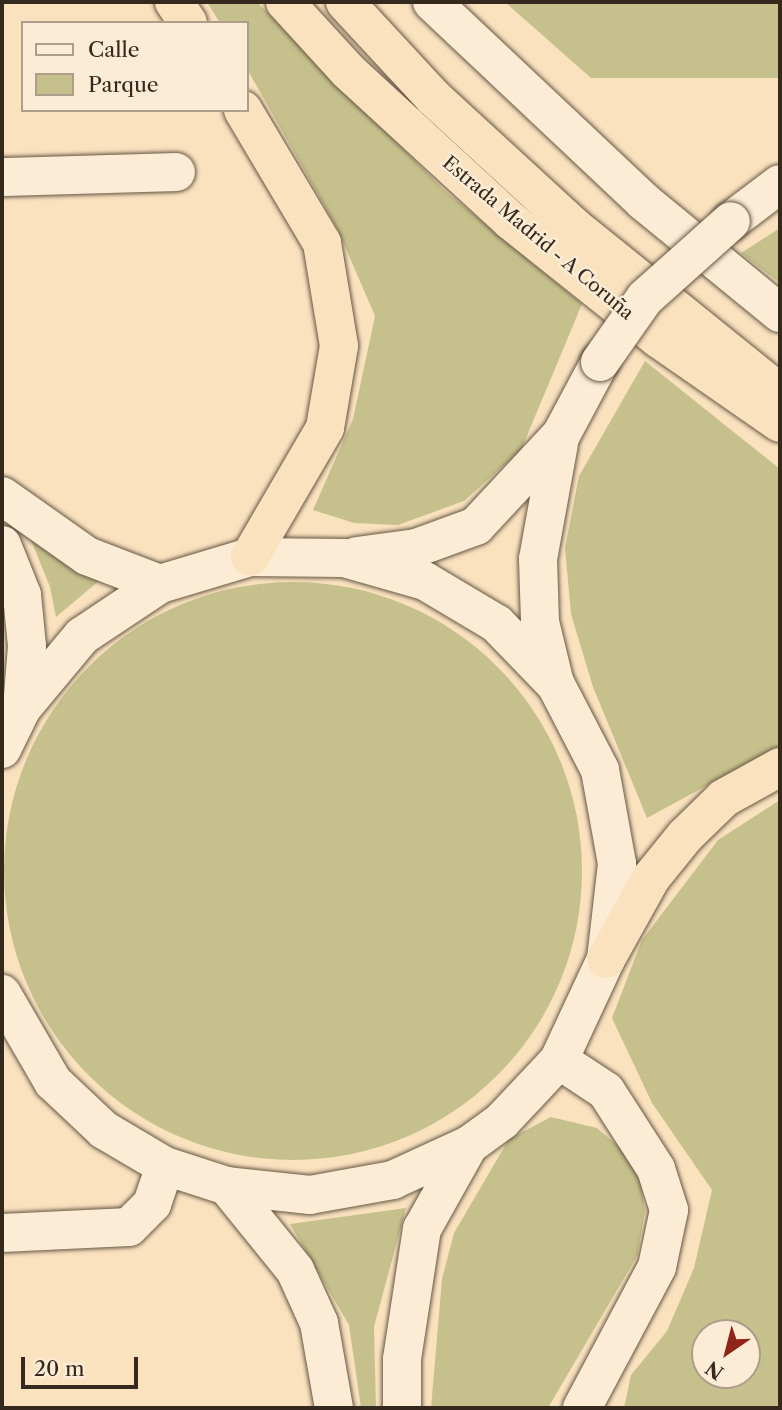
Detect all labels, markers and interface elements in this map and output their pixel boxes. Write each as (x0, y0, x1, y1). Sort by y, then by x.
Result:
legend (21, 21, 248, 112)
text: Calle (88, 37, 140, 62)
text: Parque (88, 72, 159, 97)
street label: Estrada Madrid - A Coruña (437, 151, 639, 325)
north arrow (691, 1319, 761, 1389)
scale bar (24, 1344, 142, 1388)
text: 20 m (34, 1356, 85, 1381)
text: N (701, 1356, 728, 1384)

